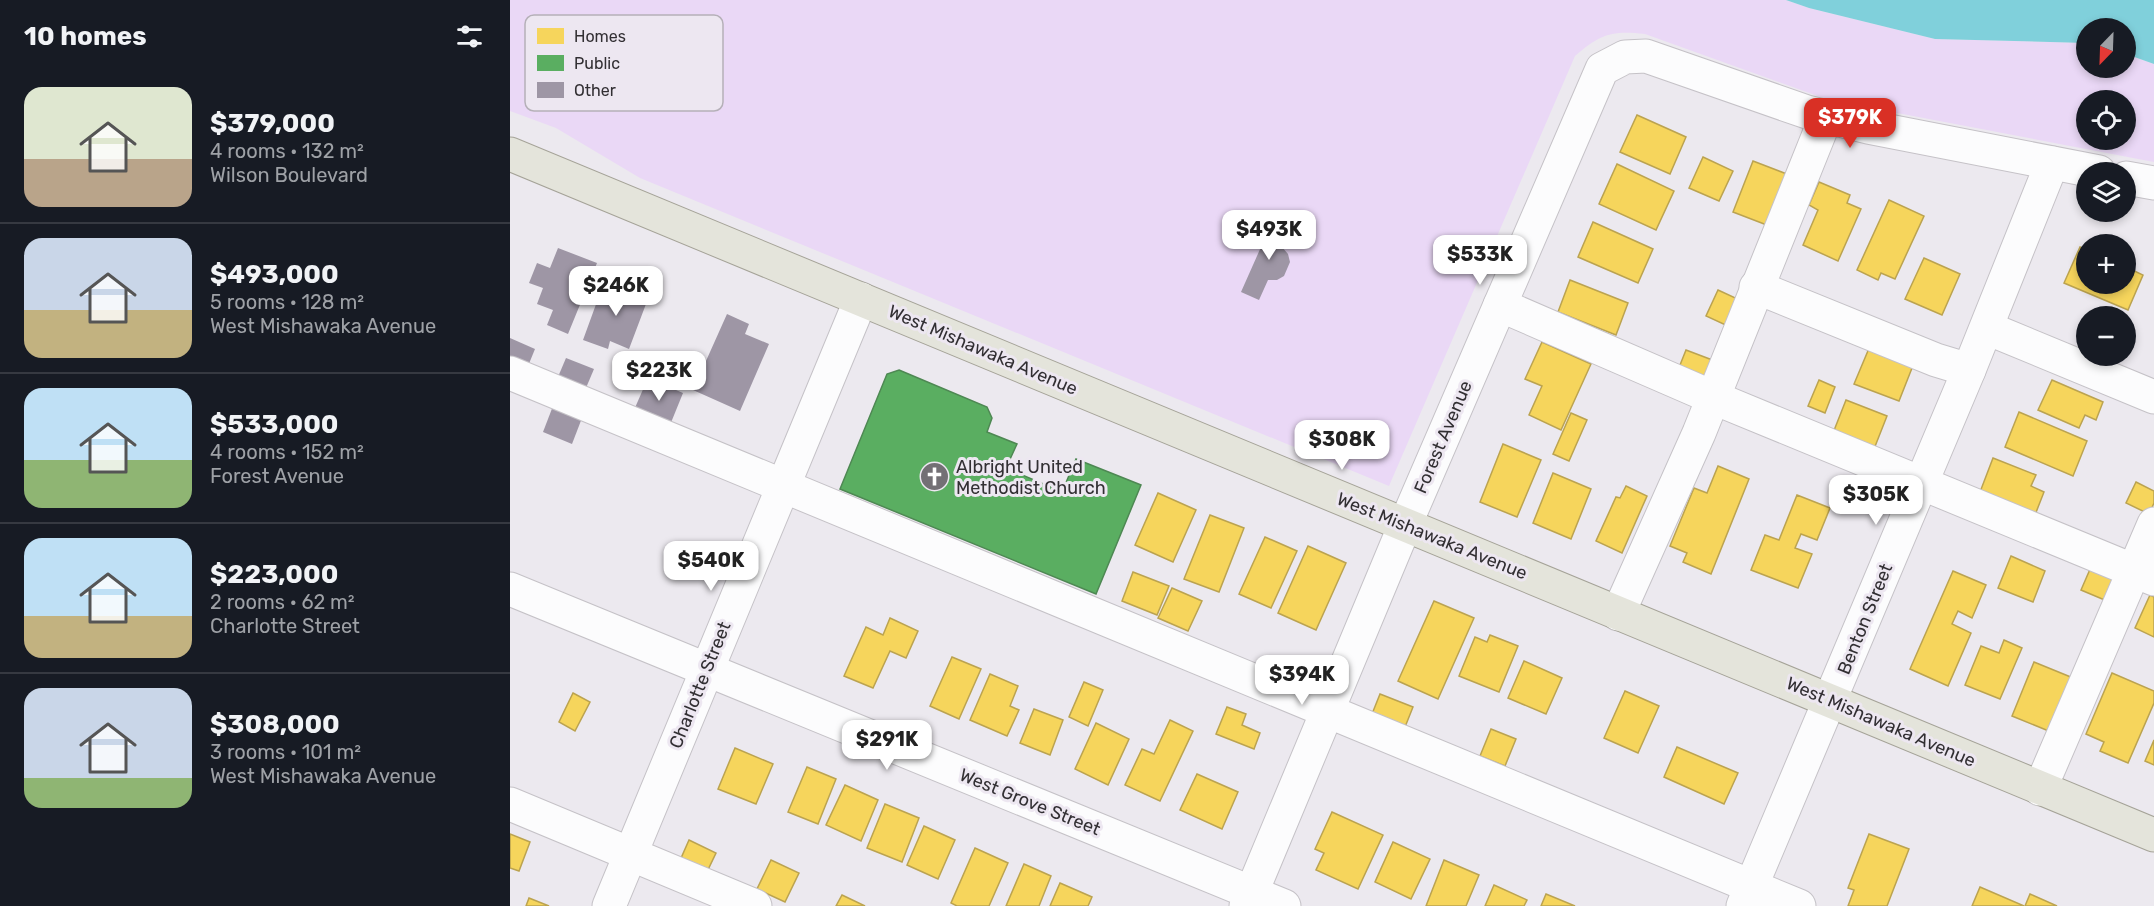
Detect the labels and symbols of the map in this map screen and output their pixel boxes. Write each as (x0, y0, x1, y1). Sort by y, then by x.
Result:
legend (525, 15, 723, 111)
north arrow (2076, 18, 2136, 78)
text: Homes (574, 27, 626, 46)
text: Public (574, 54, 620, 73)
text: Other (574, 81, 616, 100)
pin: $379K (1808, 98, 1892, 149)
pin: $493K (1227, 210, 1311, 261)
pin: $533K (1438, 235, 1522, 286)
pin: $246K (574, 266, 658, 317)
street label: West Mishawaka Avenue (885, 300, 1081, 400)
pin: $223K (617, 351, 701, 402)
street label: Forest Avenue (1409, 377, 1477, 497)
pin: $308K (1300, 420, 1384, 471)
place label: Albright United Methodist Church (956, 456, 1106, 499)
church icon: Albright United Methodist Church (919, 461, 951, 493)
pin: $305K (1834, 475, 1918, 526)
street label: West Mishawaka Avenue (1334, 488, 1530, 584)
pin: $540K (669, 541, 753, 592)
street label: Benton Street (1833, 560, 1897, 678)
street label: Charlotte Street (665, 618, 735, 752)
pin: $394K (1260, 655, 1344, 706)
street label: West Mishawaka Avenue (1783, 672, 1979, 772)
pin: $291K (845, 720, 929, 771)
street label: West Grove Street (956, 764, 1104, 840)

